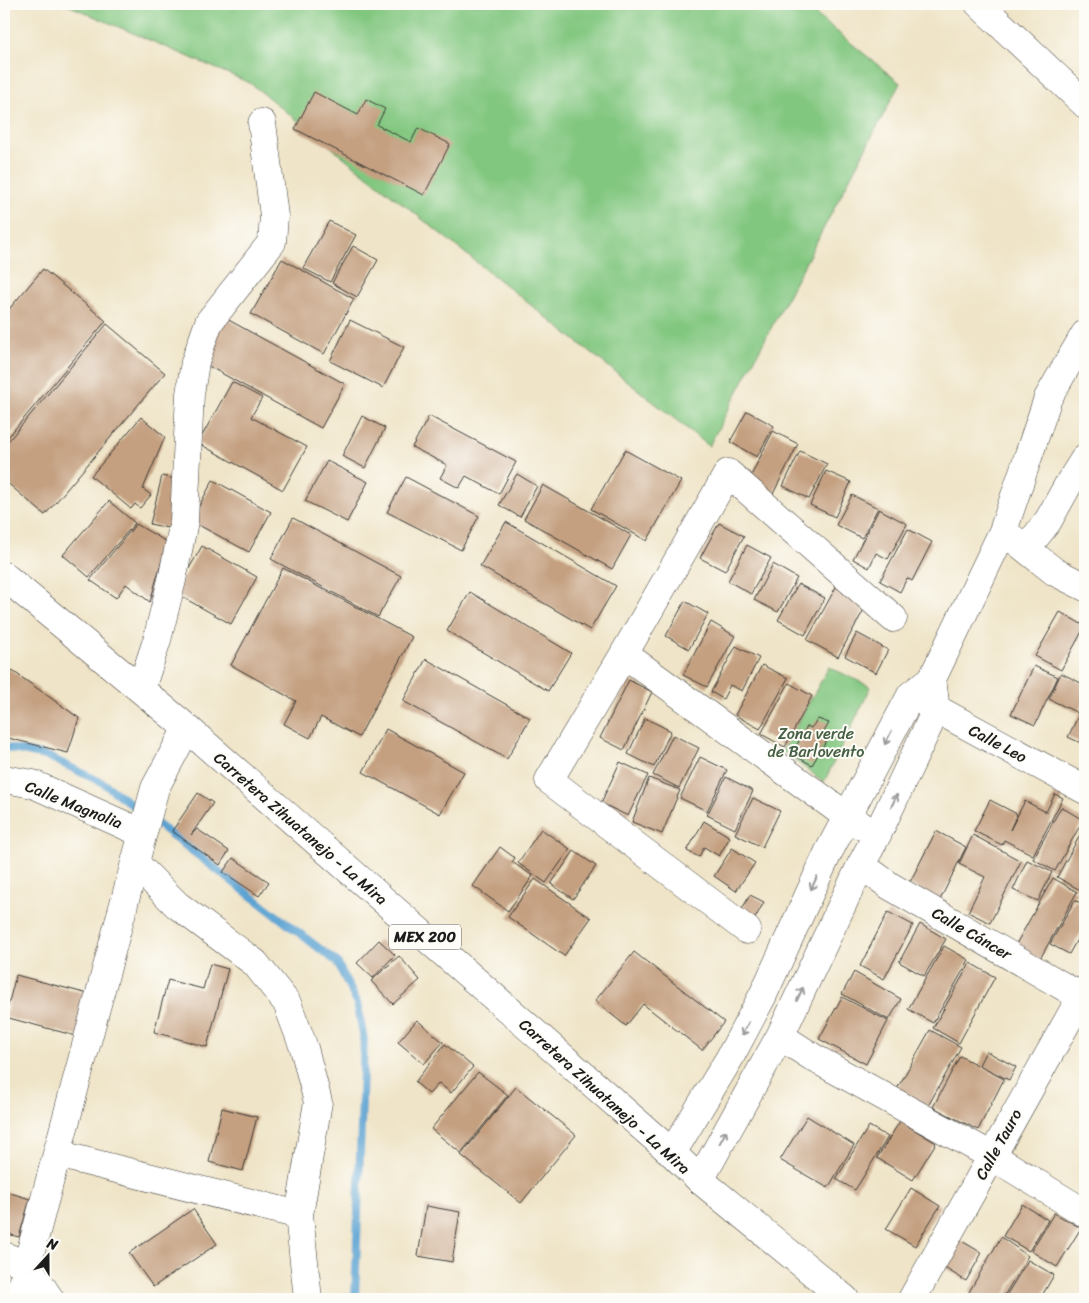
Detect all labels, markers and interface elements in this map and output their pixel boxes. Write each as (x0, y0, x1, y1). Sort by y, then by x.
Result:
street label: Calle Leo (963, 716, 1032, 771)
park label: Zona verde de Barlovento (768, 719, 864, 766)
one-way arrow (883, 730, 892, 745)
street label: Carretera Zihuatanejo - La Mira (207, 744, 394, 913)
street label: Calle Magnolia (21, 772, 127, 837)
one-way arrow (889, 794, 899, 809)
one-way arrow (809, 875, 819, 890)
street label: Calle Cáncer (926, 899, 1019, 969)
road number: MEX 200 (389, 924, 461, 950)
one-way arrow (795, 987, 805, 1002)
street label: Carretera Zihuatanejo - La Mira (512, 1011, 697, 1182)
one-way arrow (740, 1022, 750, 1037)
street label: Calle Tauro (967, 1103, 1030, 1185)
one-way arrow (718, 1130, 728, 1145)
north arrow (22, 1230, 72, 1280)
text: N (43, 1231, 62, 1258)

